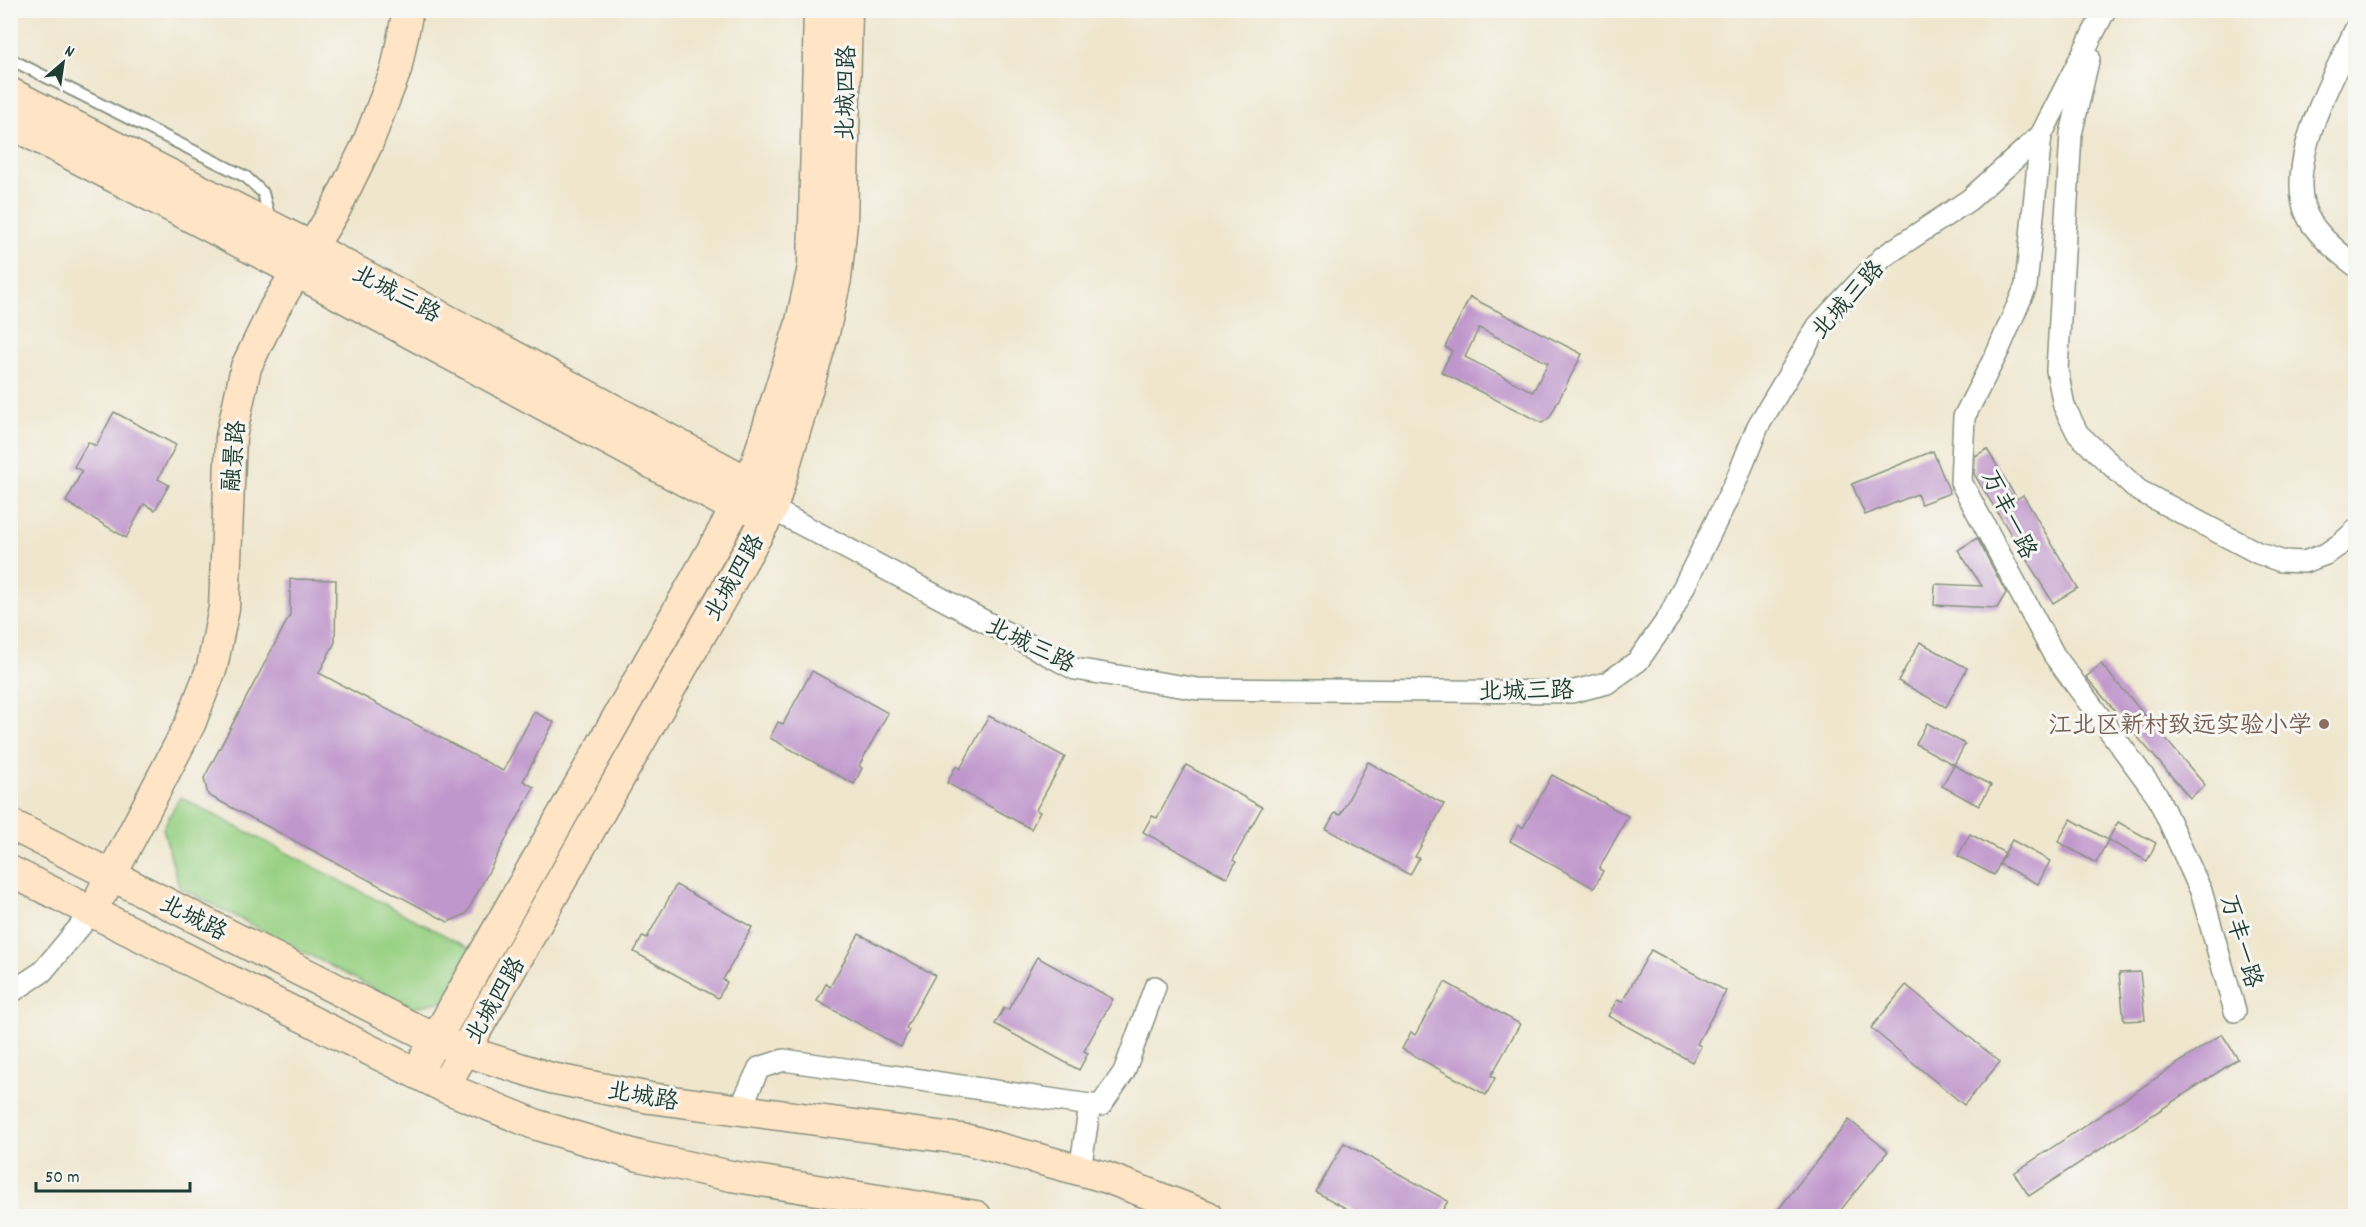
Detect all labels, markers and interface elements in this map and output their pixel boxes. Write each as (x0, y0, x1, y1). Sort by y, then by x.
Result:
north arrow (33, 33, 93, 93)
text: N (60, 40, 78, 64)
street label: 北城四路 (830, 45, 866, 141)
street label: 北城三路 (1804, 254, 1894, 348)
street label: 北城三路 (345, 258, 446, 333)
street label: 融景路 (216, 419, 256, 494)
street label: 万丰一路 (1971, 465, 2044, 566)
street label: 北城四路 (697, 528, 774, 629)
street label: 北城三路 (979, 610, 1080, 683)
street label: 北城三路 (1478, 675, 1574, 711)
place label: 江北区新村致远实验小学 (2048, 710, 2312, 744)
marker: 江北区新村致远实验小学 (2317, 717, 2331, 731)
street label: 北城路 (153, 888, 232, 951)
street label: 万丰一路 (2210, 891, 2269, 993)
street label: 北城四路 (458, 951, 535, 1052)
street label: 北城路 (604, 1075, 681, 1121)
scale bar (36, 1155, 190, 1193)
text: 50 m (45, 1166, 80, 1191)

